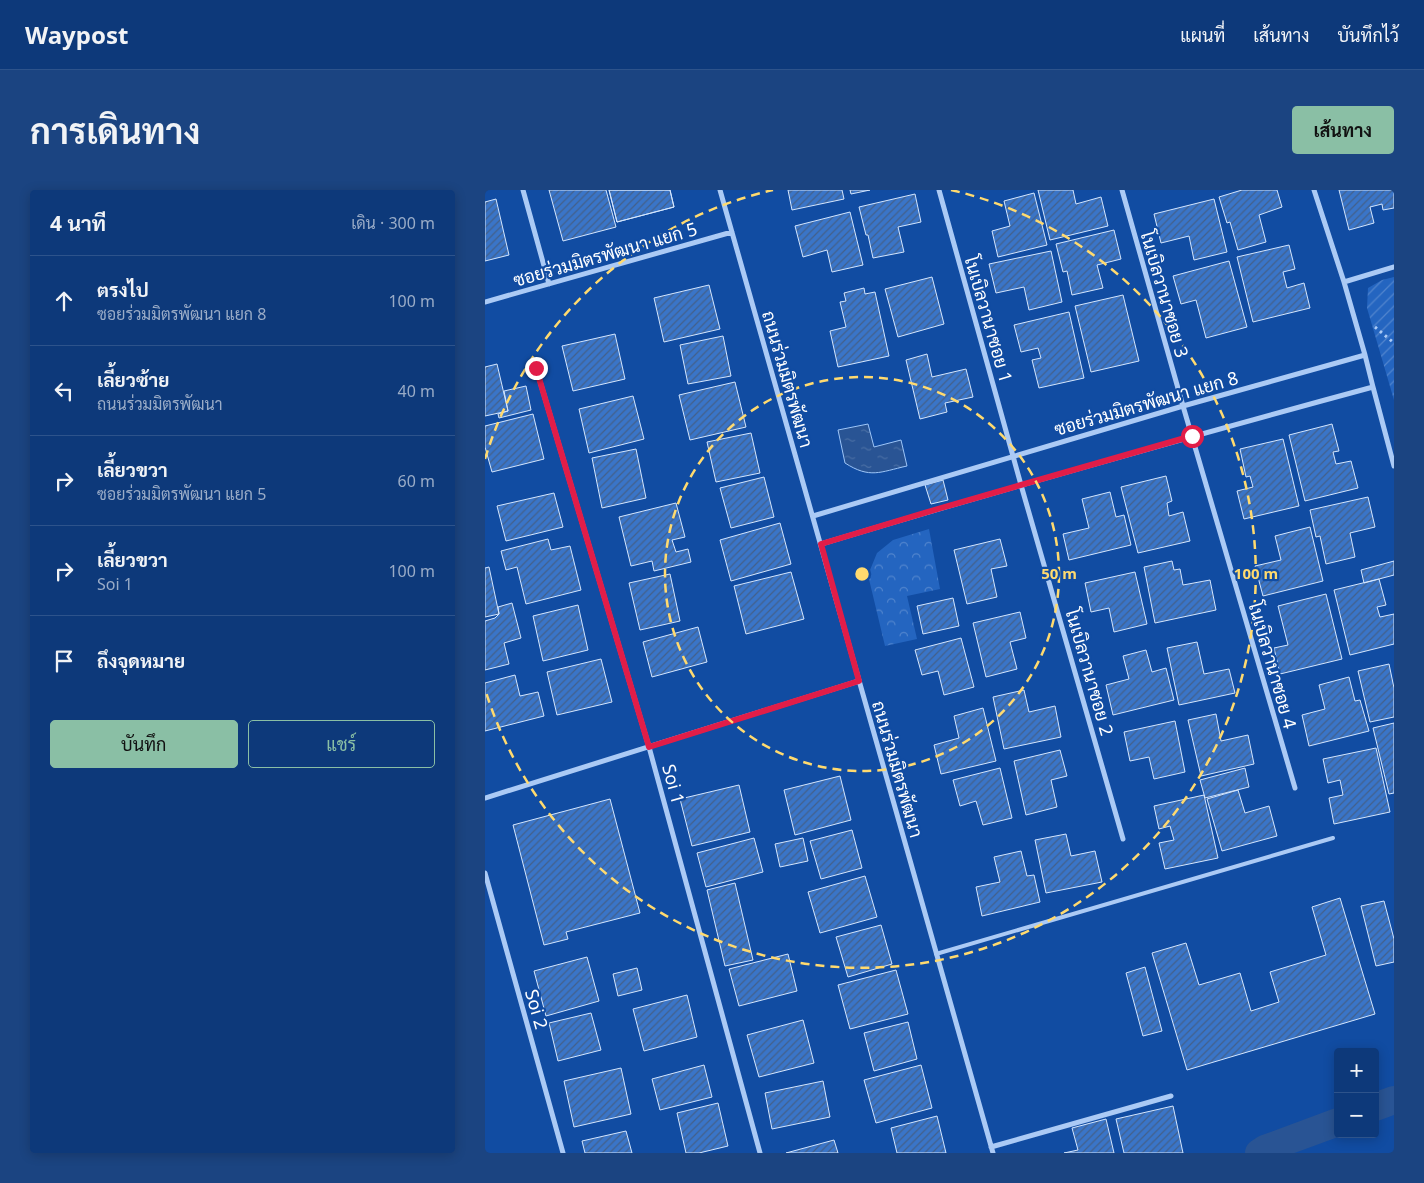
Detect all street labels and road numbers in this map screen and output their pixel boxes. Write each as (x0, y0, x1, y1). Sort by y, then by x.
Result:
street label: ซอยร่วมมิตรพัฒนา แยก 5 (510, 216, 700, 292)
street label: โนเบิลวานาซอย 3 (1135, 227, 1195, 360)
street label: โนเบิลวานาซอย 1 (959, 252, 1019, 385)
street label: ถนนร่วมมิตรพัฒนา (757, 308, 819, 450)
street label: ซอยร่วมมิตรพัฒนา แยก 8 (1051, 365, 1241, 441)
street label: โนเบิลวานาซอย 4 (1243, 598, 1303, 731)
street label: โนเบิลวานาซอย 2 (1060, 605, 1120, 738)
street label: ถนนร่วมมิตรพัฒนา (867, 698, 929, 840)
street label: Soi 1 (657, 761, 691, 807)
street label: Soi 2 (520, 986, 554, 1032)

